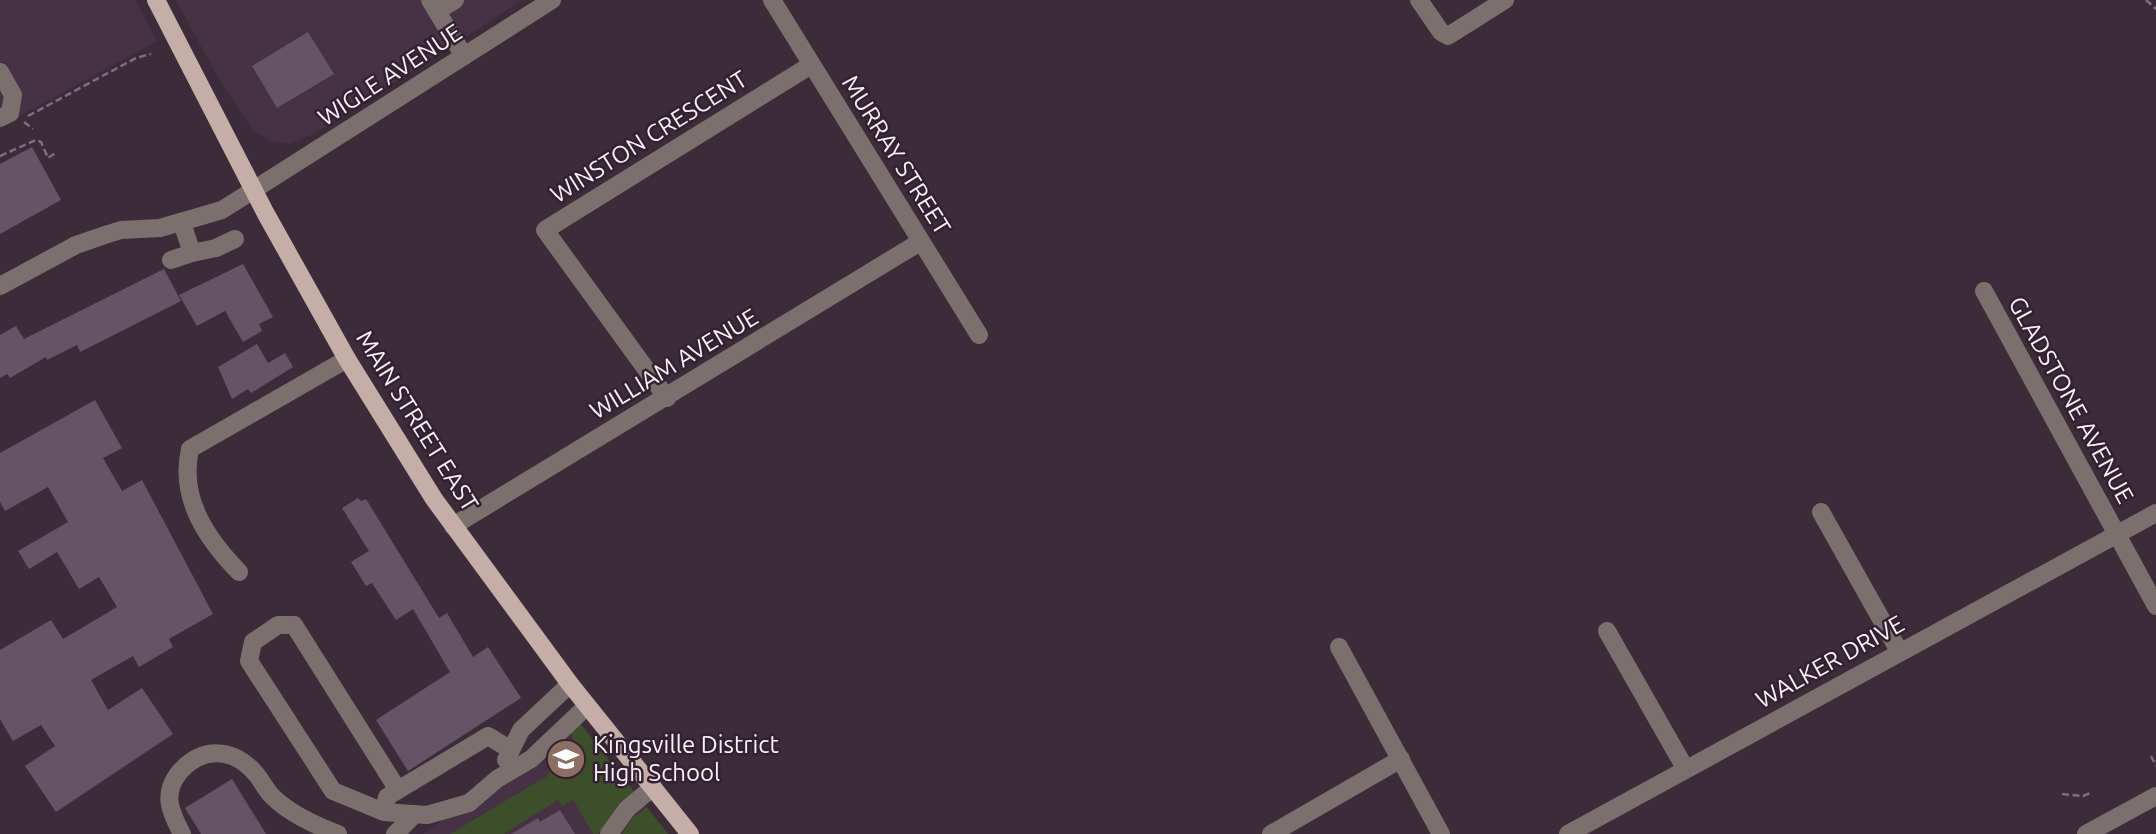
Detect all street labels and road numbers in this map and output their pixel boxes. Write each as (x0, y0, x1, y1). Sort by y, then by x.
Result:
street label: WIGLE AVENUE (313, 18, 466, 131)
street label: WINSTON CRESCENT (546, 65, 752, 208)
street label: MURRAY STREET (837, 70, 956, 239)
street label: GLADSTONE AVENUE (2003, 292, 2139, 508)
street label: WILLIAM AVENUE (585, 303, 763, 424)
street label: MAIN STREET EAST (351, 326, 484, 516)
street label: WALKER DRIVE (1751, 610, 1908, 713)

